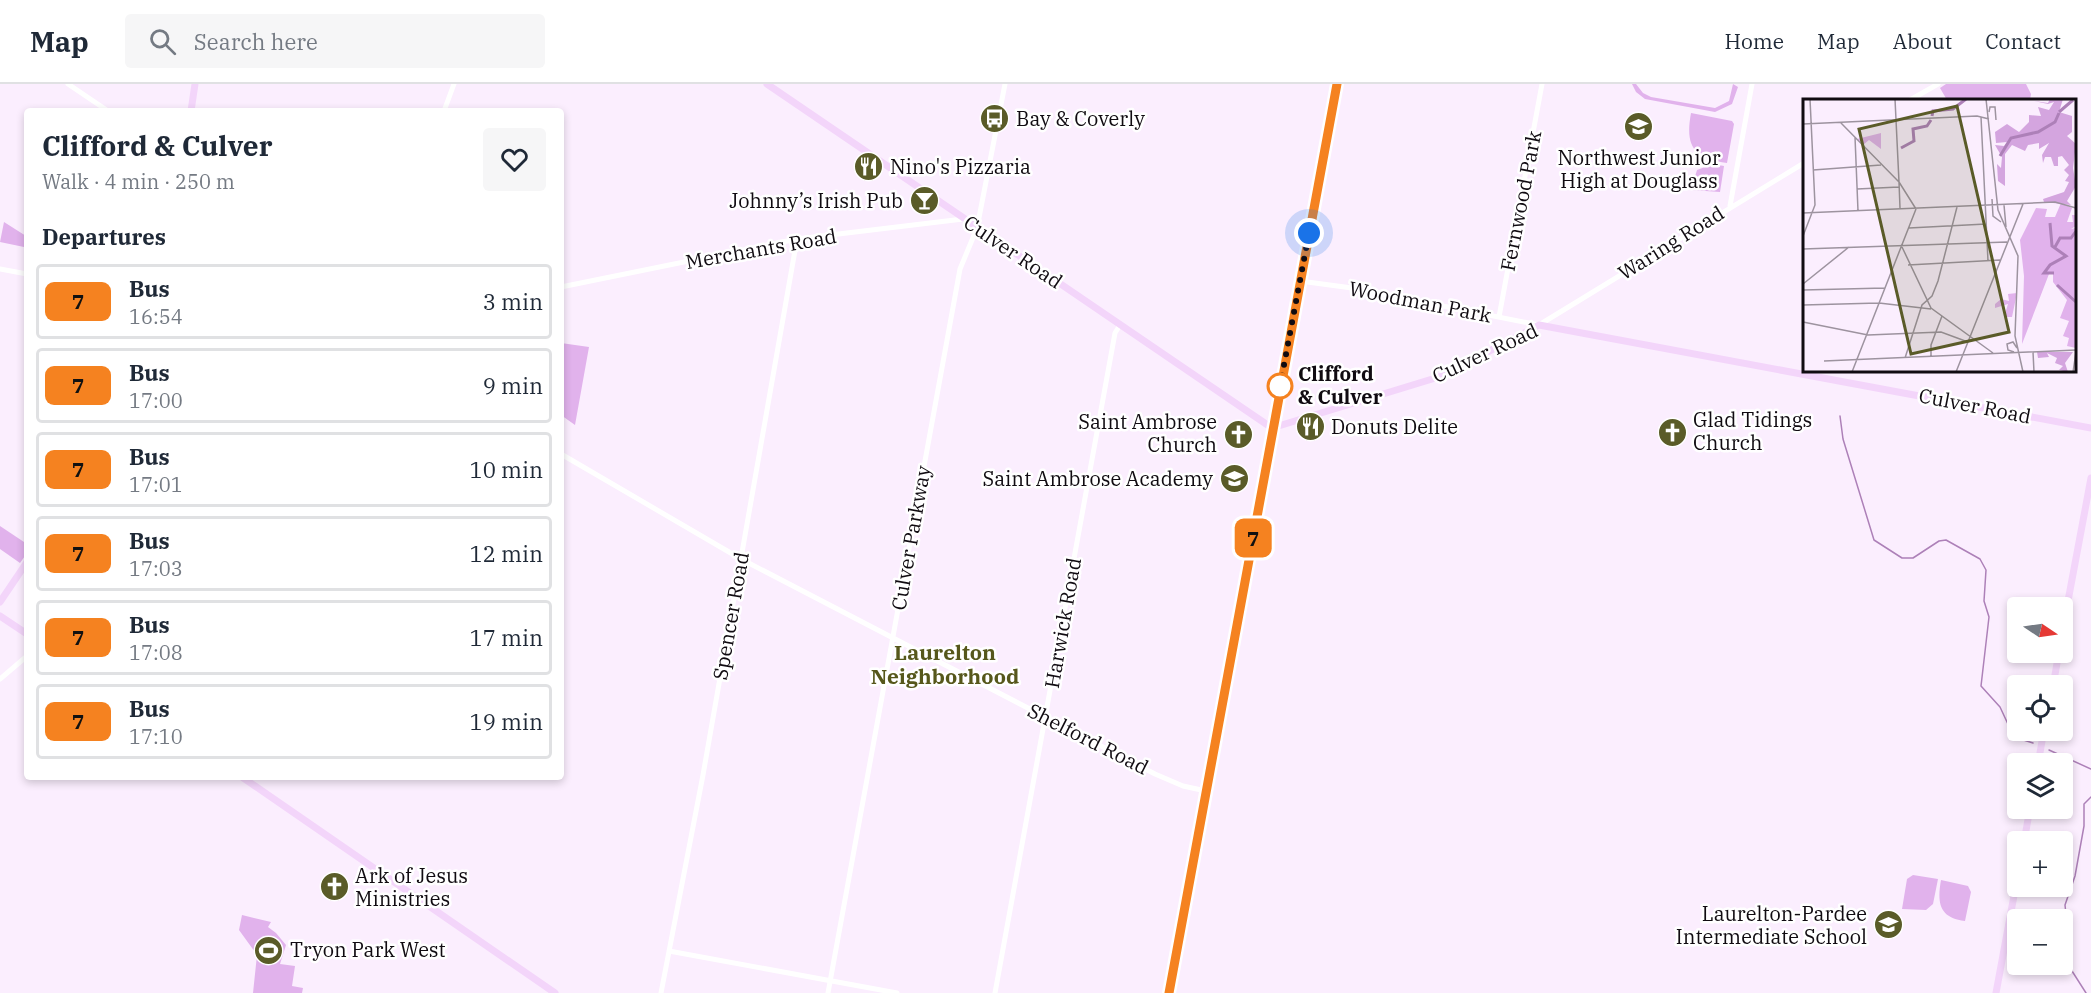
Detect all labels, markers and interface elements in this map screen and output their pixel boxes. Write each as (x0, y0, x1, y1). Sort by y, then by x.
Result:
search box (125, 14, 545, 68)
text: Map (30, 23, 89, 60)
icon: search (146, 25, 179, 58)
text: Search here (194, 27, 318, 56)
text: Home (1724, 27, 1784, 55)
text: Map (1817, 27, 1860, 55)
text: About (1893, 27, 1952, 55)
text: Contact (1985, 27, 2061, 55)
inset map (1803, 99, 2076, 372)
bus stop icon: Bay & Coverly (979, 103, 1011, 135)
place label: Bay & Coverly (1016, 105, 1145, 132)
school or university icon: Northwest Junior High at Douglass (1623, 111, 1655, 143)
text: Clifford & Culver (42, 127, 273, 164)
button: heart (483, 128, 546, 191)
street label: Fernwood Park (1494, 128, 1547, 274)
place label: Northwest Junior High at Douglass (1557, 144, 1721, 194)
restaurant icon: Nino's Pizzaria (853, 151, 885, 183)
place label: Nino's Pizzaria (890, 153, 1031, 180)
text: Walk · 4 min · 250 m (42, 168, 235, 195)
bar icon: Johnny’s Irish Pub (908, 185, 940, 217)
place label: Johnny’s Irish Pub (729, 187, 903, 214)
street label: Waring Road (1613, 199, 1729, 286)
street label: Culver Road (959, 209, 1068, 295)
your location (1294, 218, 1324, 248)
text: Departures (42, 222, 166, 251)
street label: Merchants Road (683, 222, 838, 275)
text: Bus (129, 274, 170, 303)
street label: Woodman Park (1347, 274, 1494, 329)
text: 7 (72, 287, 84, 315)
text: 3 min (483, 287, 543, 316)
text: 16:54 (129, 303, 183, 330)
street label: Culver Road (1428, 316, 1542, 389)
text: Bus (129, 358, 170, 387)
place label: Clifford & Culver (1298, 360, 1383, 410)
text: 7 (72, 371, 84, 399)
text: 9 min (483, 371, 543, 400)
marker: Clifford & Culver (1267, 373, 1293, 399)
street label: Culver Road (1917, 381, 2034, 430)
text: 17:00 (129, 387, 183, 414)
place label: Glad Tidings Church (1693, 406, 1812, 456)
place label: Saint Ambrose Church (1078, 408, 1217, 458)
restaurant icon: Donuts Delite (1294, 411, 1326, 443)
place label: Donuts Delite (1331, 413, 1458, 440)
church icon: Glad Tidings Church (1656, 416, 1688, 448)
church icon: Saint Ambrose Church (1222, 418, 1254, 450)
text: Bus (129, 442, 170, 471)
text: 7 (72, 455, 84, 483)
text: 10 min (470, 455, 543, 484)
street label: Culver Parkway (884, 463, 937, 612)
school or university icon: Saint Ambrose Academy (1218, 463, 1250, 495)
place label: Saint Ambrose Academy (982, 465, 1213, 492)
text: 17:01 (129, 471, 183, 498)
line badge: 7 (1234, 518, 1272, 558)
text: 7 (1247, 524, 1259, 552)
text: Bus (129, 526, 170, 555)
text: 7 (72, 539, 84, 567)
text: 12 min (470, 539, 543, 568)
street label: Spencer Road (706, 550, 755, 682)
text: 17:03 (129, 555, 183, 582)
street label: Harwick Road (1038, 555, 1087, 690)
north arrow (2007, 597, 2073, 663)
map controls (2007, 597, 2073, 975)
text: Bus (129, 610, 170, 639)
text: 7 (72, 623, 84, 651)
text: 17 min (470, 623, 543, 652)
district label: Laurelton Neighborhood (871, 638, 1019, 690)
text: 17:08 (129, 639, 183, 666)
button: locate (2007, 675, 2073, 741)
text: Bus (129, 694, 170, 723)
street label: Shelford Road (1023, 696, 1153, 781)
text: 7 (72, 707, 84, 735)
text: 19 min (470, 707, 543, 736)
text: 17:10 (129, 723, 183, 750)
button: layers (2007, 753, 2073, 819)
button: + (2007, 831, 2073, 897)
place label: Ark of Jesus Ministries (355, 862, 468, 912)
church icon: Ark of Jesus Ministries (318, 871, 350, 903)
place label: Laurelton-Pardee Intermediate School (1676, 900, 1867, 950)
school or university icon: Laurelton-Pardee Intermediate School (1872, 909, 1904, 941)
button: − (2007, 909, 2073, 975)
sports icon: Tryon Park West (253, 934, 285, 966)
place label: Tryon Park West (290, 936, 446, 963)

